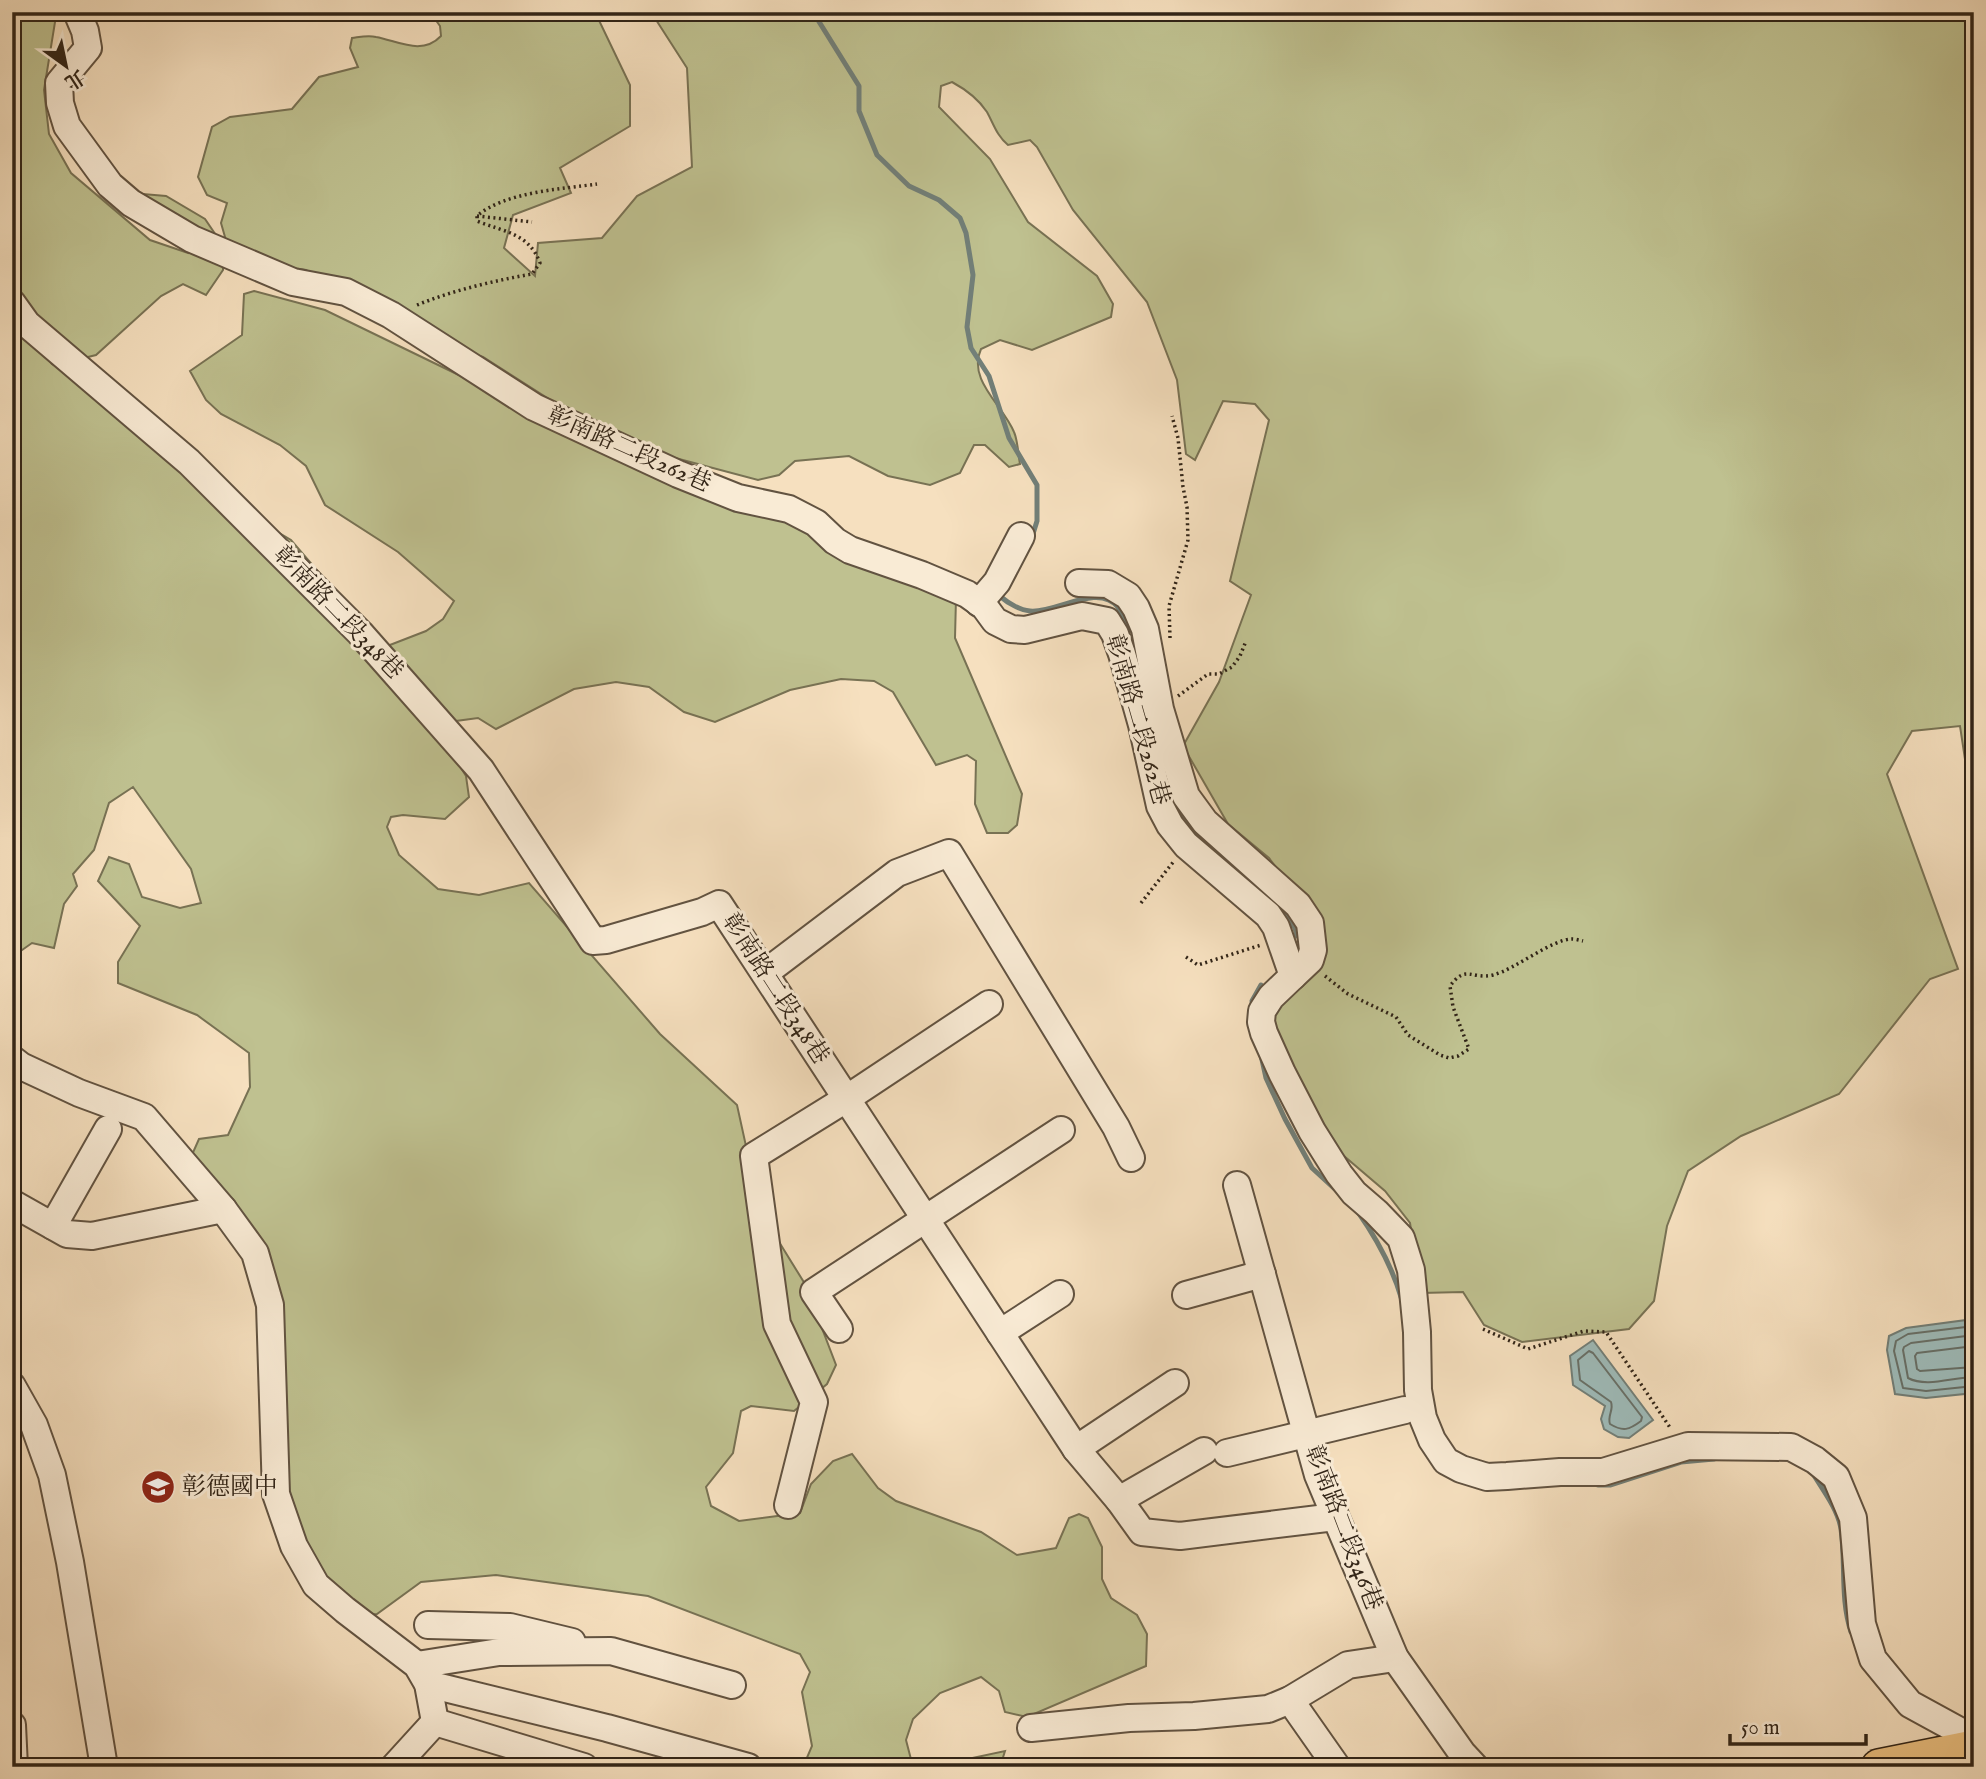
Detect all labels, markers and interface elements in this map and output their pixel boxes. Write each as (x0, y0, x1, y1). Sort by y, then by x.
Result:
north arrow (32, 32, 102, 102)
text: 北 (60, 63, 89, 94)
street label: 彰南路二段262巷 (542, 400, 716, 500)
street label: 彰南路二段348巷 (266, 540, 410, 686)
street label: 彰南路二段262巷 (1098, 631, 1176, 809)
street label: 彰南路二段348巷 (715, 908, 835, 1070)
street label: 彰南路二段346巷 (1297, 1441, 1389, 1615)
school or university icon: 彰德國中 (139, 1468, 177, 1506)
place label: 彰德國中 (182, 1472, 278, 1503)
scale bar (1730, 1702, 1867, 1746)
text: 50 m (1741, 1715, 1780, 1742)

